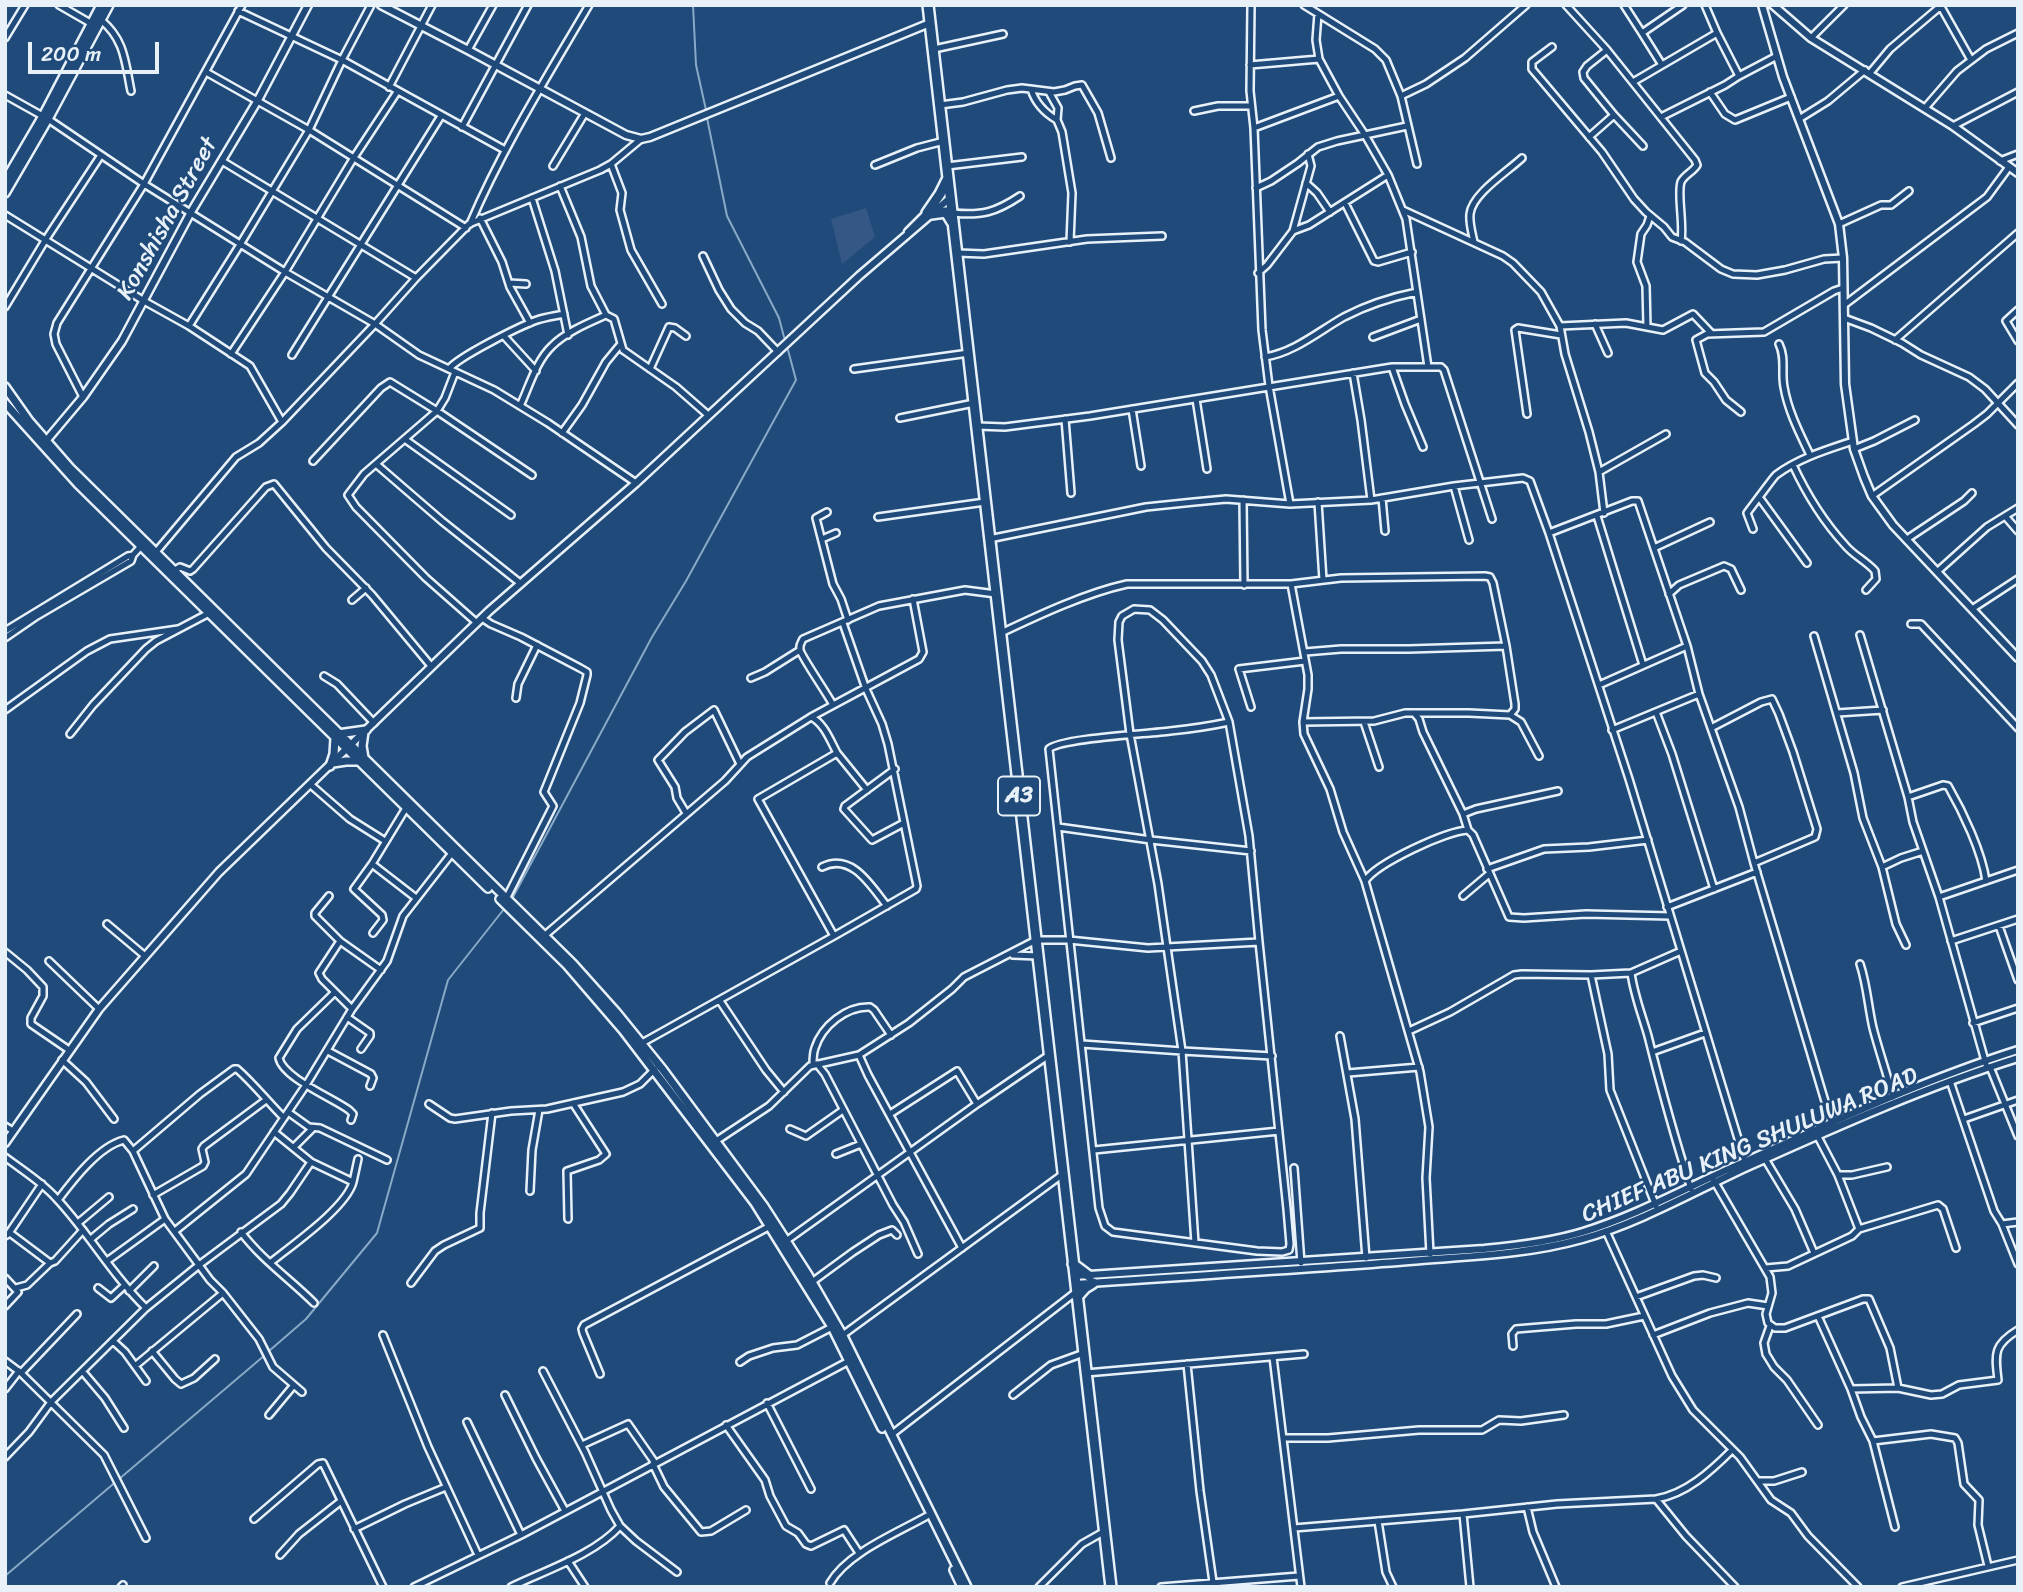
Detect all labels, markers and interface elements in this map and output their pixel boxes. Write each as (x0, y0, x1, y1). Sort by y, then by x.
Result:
scale bar (32, 28, 163, 72)
text: 200 m (41, 35, 101, 73)
street label: Konshisha Street (111, 133, 225, 305)
road number: A3 (998, 776, 1040, 816)
street label: CHIEF ABU KING SHULUWA ROAD (1578, 1062, 1922, 1230)

